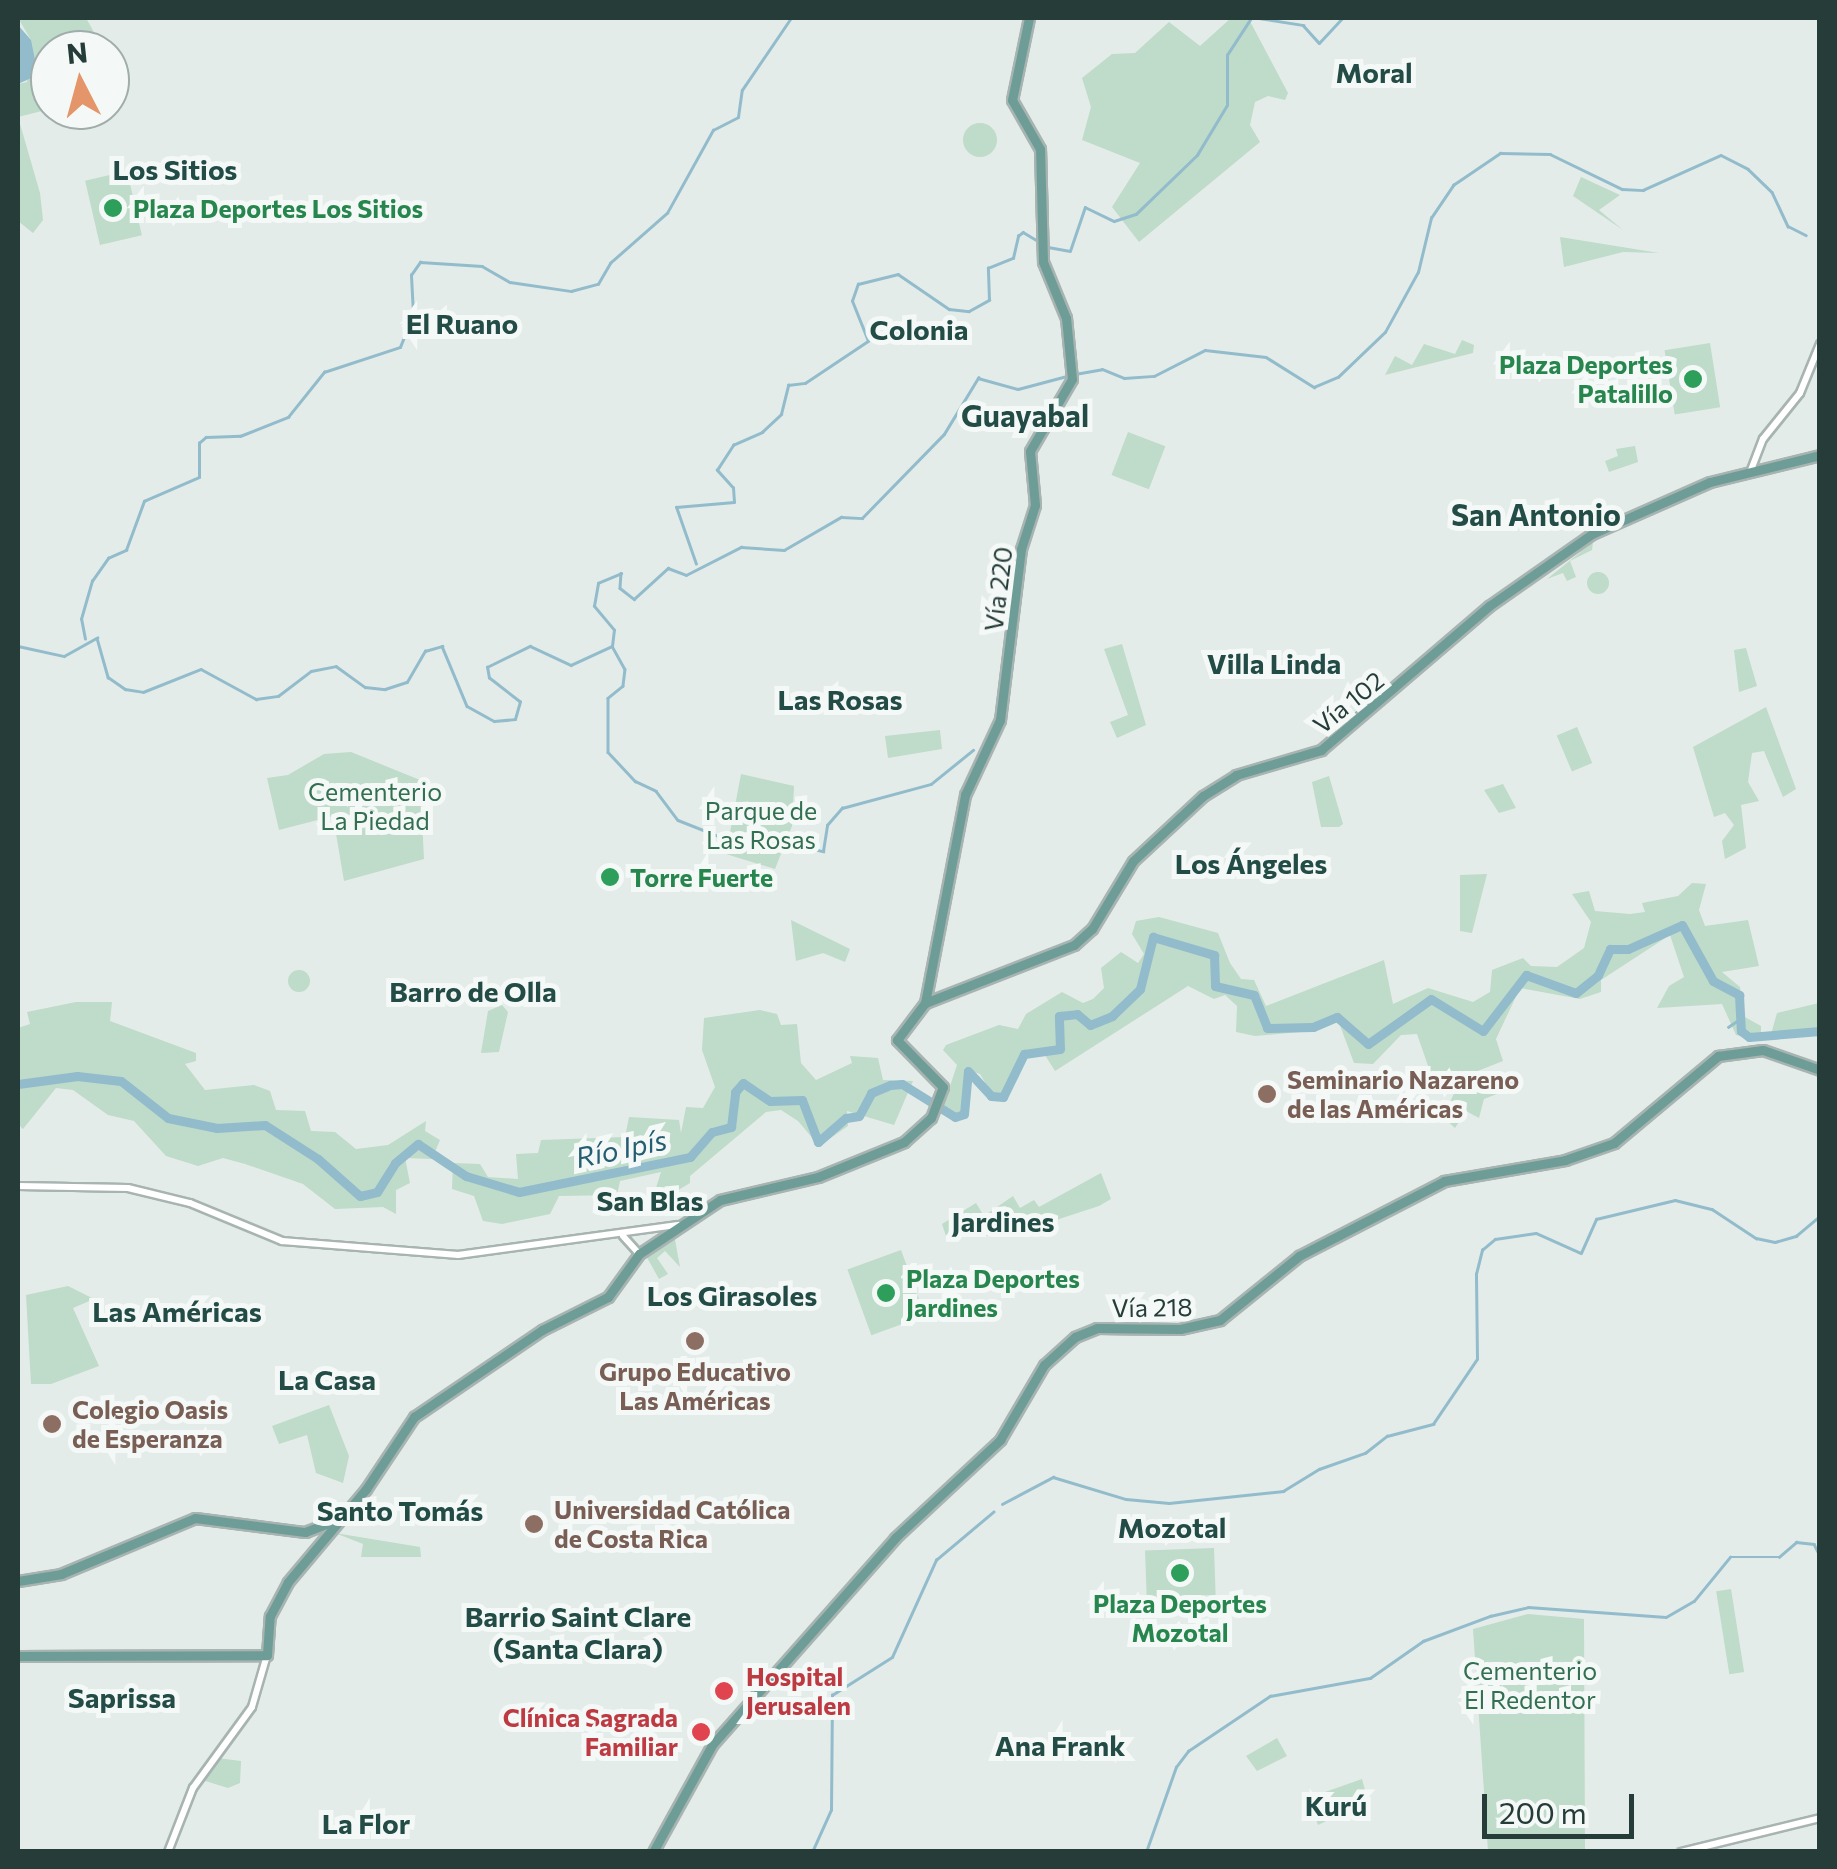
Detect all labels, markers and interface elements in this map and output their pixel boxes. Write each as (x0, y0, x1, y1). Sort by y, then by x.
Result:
north arrow (30, 30, 130, 130)
text: N (65, 34, 89, 70)
district label: Moral (1335, 55, 1413, 89)
district label: Los Sitios (113, 152, 237, 186)
place label: Plaza Deportes Los Sitios (133, 193, 423, 223)
marker: Plaza Deportes Los Sitios (102, 197, 124, 219)
district label: El Ruano (406, 306, 518, 340)
district label: Colonia (870, 312, 968, 346)
place label: Plaza Deportes Patalillo (1499, 350, 1673, 409)
marker: Plaza Deportes Patalillo (1682, 368, 1704, 390)
district label: Guayabal (961, 397, 1089, 433)
district label: San Antonio (1451, 496, 1621, 532)
street label: Vía 220 (978, 545, 1018, 633)
district label: Villa Linda (1207, 646, 1341, 680)
street label: Vía 102 (1307, 665, 1389, 739)
district label: Las Rosas (777, 682, 903, 716)
park label: Cementerio La Piedad (308, 777, 442, 836)
park label: Parque de Las Rosas (705, 796, 817, 855)
district label: Los Ángeles (1175, 846, 1327, 880)
place label: Torre Fuerte (630, 862, 773, 892)
marker: Torre Fuerte (599, 866, 621, 888)
district label: Barro de Olla (389, 974, 557, 1008)
place label: Seminario Nazareno de las Américas (1287, 1065, 1519, 1124)
marker: Seminario Nazareno de las Américas (1256, 1083, 1278, 1105)
water label: Río Ipís (572, 1122, 670, 1174)
district label: San Blas (596, 1183, 704, 1217)
district label: Jardines (951, 1204, 1055, 1238)
place label: Plaza Deportes Jardines (906, 1264, 1080, 1323)
district label: Los Girasoles (647, 1278, 817, 1312)
marker: Plaza Deportes Jardines (875, 1282, 897, 1304)
street label: Vía 218 (1111, 1291, 1193, 1323)
district label: Las Américas (92, 1294, 262, 1328)
marker: Grupo Educativo Las Américas (684, 1330, 706, 1352)
place label: Grupo Educativo Las Américas (599, 1357, 791, 1416)
district label: La Casa (278, 1362, 376, 1396)
place label: Colegio Oasis de Esperanza (72, 1395, 228, 1454)
marker: Colegio Oasis de Esperanza (41, 1413, 63, 1435)
district label: Santo Tomás (317, 1493, 483, 1527)
place label: Universidad Católica de Costa Rica (554, 1495, 790, 1554)
district label: Mozotal (1118, 1510, 1226, 1544)
marker: Universidad Católica de Costa Rica (523, 1513, 545, 1535)
marker: Plaza Deportes Mozotal (1169, 1562, 1191, 1584)
place label: Plaza Deportes Mozotal (1093, 1589, 1267, 1648)
district label: Barrio Saint Clare (Santa Clara) (465, 1599, 691, 1665)
park label: Cementerio El Redentor (1463, 1656, 1597, 1715)
place label: Hospital Jerusalen (746, 1662, 851, 1721)
marker: Hospital Jerusalen (711, 1678, 737, 1704)
district label: Saprissa (68, 1680, 176, 1714)
place label: Clínica Sagrada Familiar (503, 1703, 678, 1762)
marker: Clínica Sagrada Familiar (688, 1719, 714, 1745)
district label: Ana Frank (995, 1728, 1125, 1762)
scale bar (1487, 1774, 1640, 1836)
district label: Kurú (1305, 1788, 1367, 1822)
text: 200 m (1499, 1793, 1587, 1830)
district label: La Flor (322, 1806, 410, 1840)

